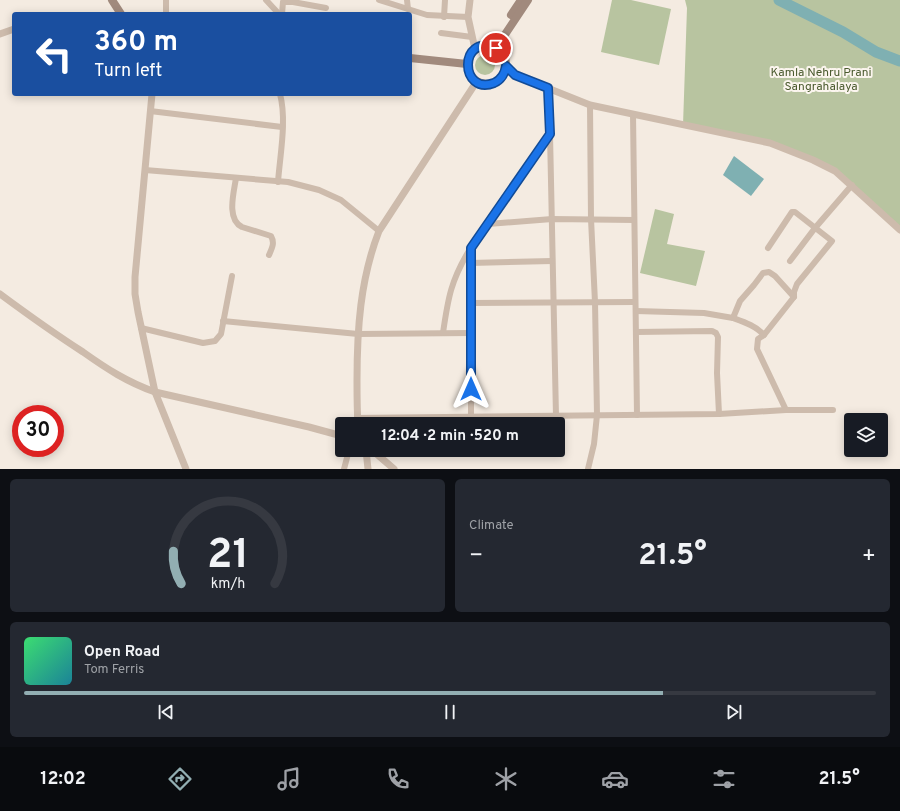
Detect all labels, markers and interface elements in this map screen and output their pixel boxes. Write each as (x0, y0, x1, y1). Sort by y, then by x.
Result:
text: 360 m (94, 25, 178, 61)
icon: left (28, 28, 80, 80)
pin (479, 31, 513, 65)
icon: arrive (485, 37, 507, 59)
text: Turn left (94, 60, 162, 83)
park label: Kamla Nehru Prani Sangrahalaya (771, 65, 871, 95)
position arrow (450, 368, 492, 410)
speed limit sign: 30 (12, 405, 64, 457)
map controls (844, 413, 888, 457)
button: layers (844, 413, 888, 457)
text: 12:04 · 2 min · 520 m (381, 427, 519, 446)
text: Climate (469, 518, 514, 534)
text: 21 (206, 529, 249, 582)
text: 21.5° (638, 538, 707, 575)
text: − (469, 543, 483, 570)
text: + (862, 543, 876, 570)
text: km/h (210, 574, 245, 592)
text: Open Road (84, 643, 160, 662)
text: Tom Ferris (84, 662, 144, 678)
icon: previous (155, 701, 177, 723)
icon: pause (439, 701, 461, 723)
icon: next (723, 701, 745, 723)
icon: directions (166, 765, 194, 793)
icon: music (275, 765, 303, 793)
icon: phone (384, 765, 412, 793)
icon: climate (492, 765, 520, 793)
icon: car (601, 765, 629, 793)
icon: filters (710, 765, 738, 793)
text: 12:02 (40, 768, 86, 791)
text: 21.5° (818, 768, 860, 791)

